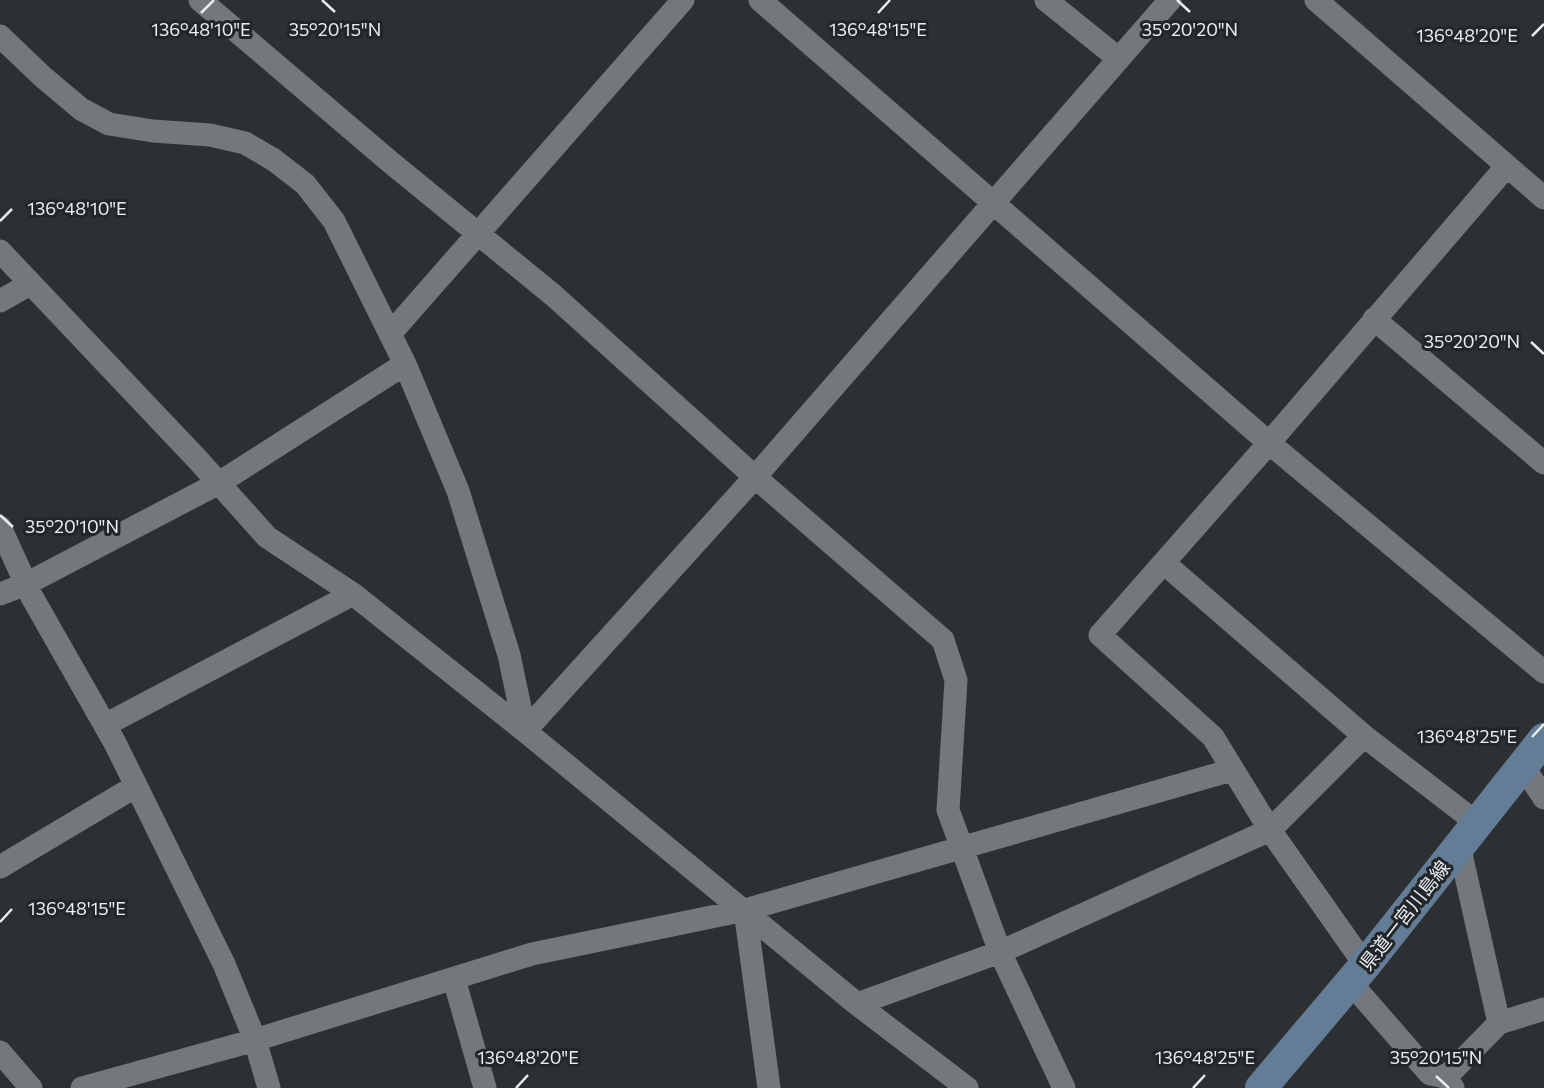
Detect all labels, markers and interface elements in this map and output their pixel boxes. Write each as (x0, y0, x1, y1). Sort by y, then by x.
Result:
text: 136°48'10"E (151, 18, 251, 40)
text: 35°20'15"N (289, 18, 381, 40)
text: 136°48'15"E (829, 18, 927, 40)
text: 35°20'20"N (1142, 18, 1238, 40)
text: 136°48'20"E (1416, 24, 1518, 46)
text: 136°48'10"E (27, 197, 127, 219)
text: 35°20'20"N (1424, 330, 1520, 352)
text: 35°20'10"N (25, 515, 119, 537)
text: 136°48'25"E (1417, 725, 1517, 747)
street label: 県道一宮川島線 (1354, 856, 1454, 974)
text: 136°48'15"E (28, 897, 126, 919)
text: 136°48'20"E (477, 1046, 579, 1068)
text: 136°48'25"E (1155, 1046, 1255, 1068)
text: 35°20'15"N (1390, 1046, 1482, 1068)

